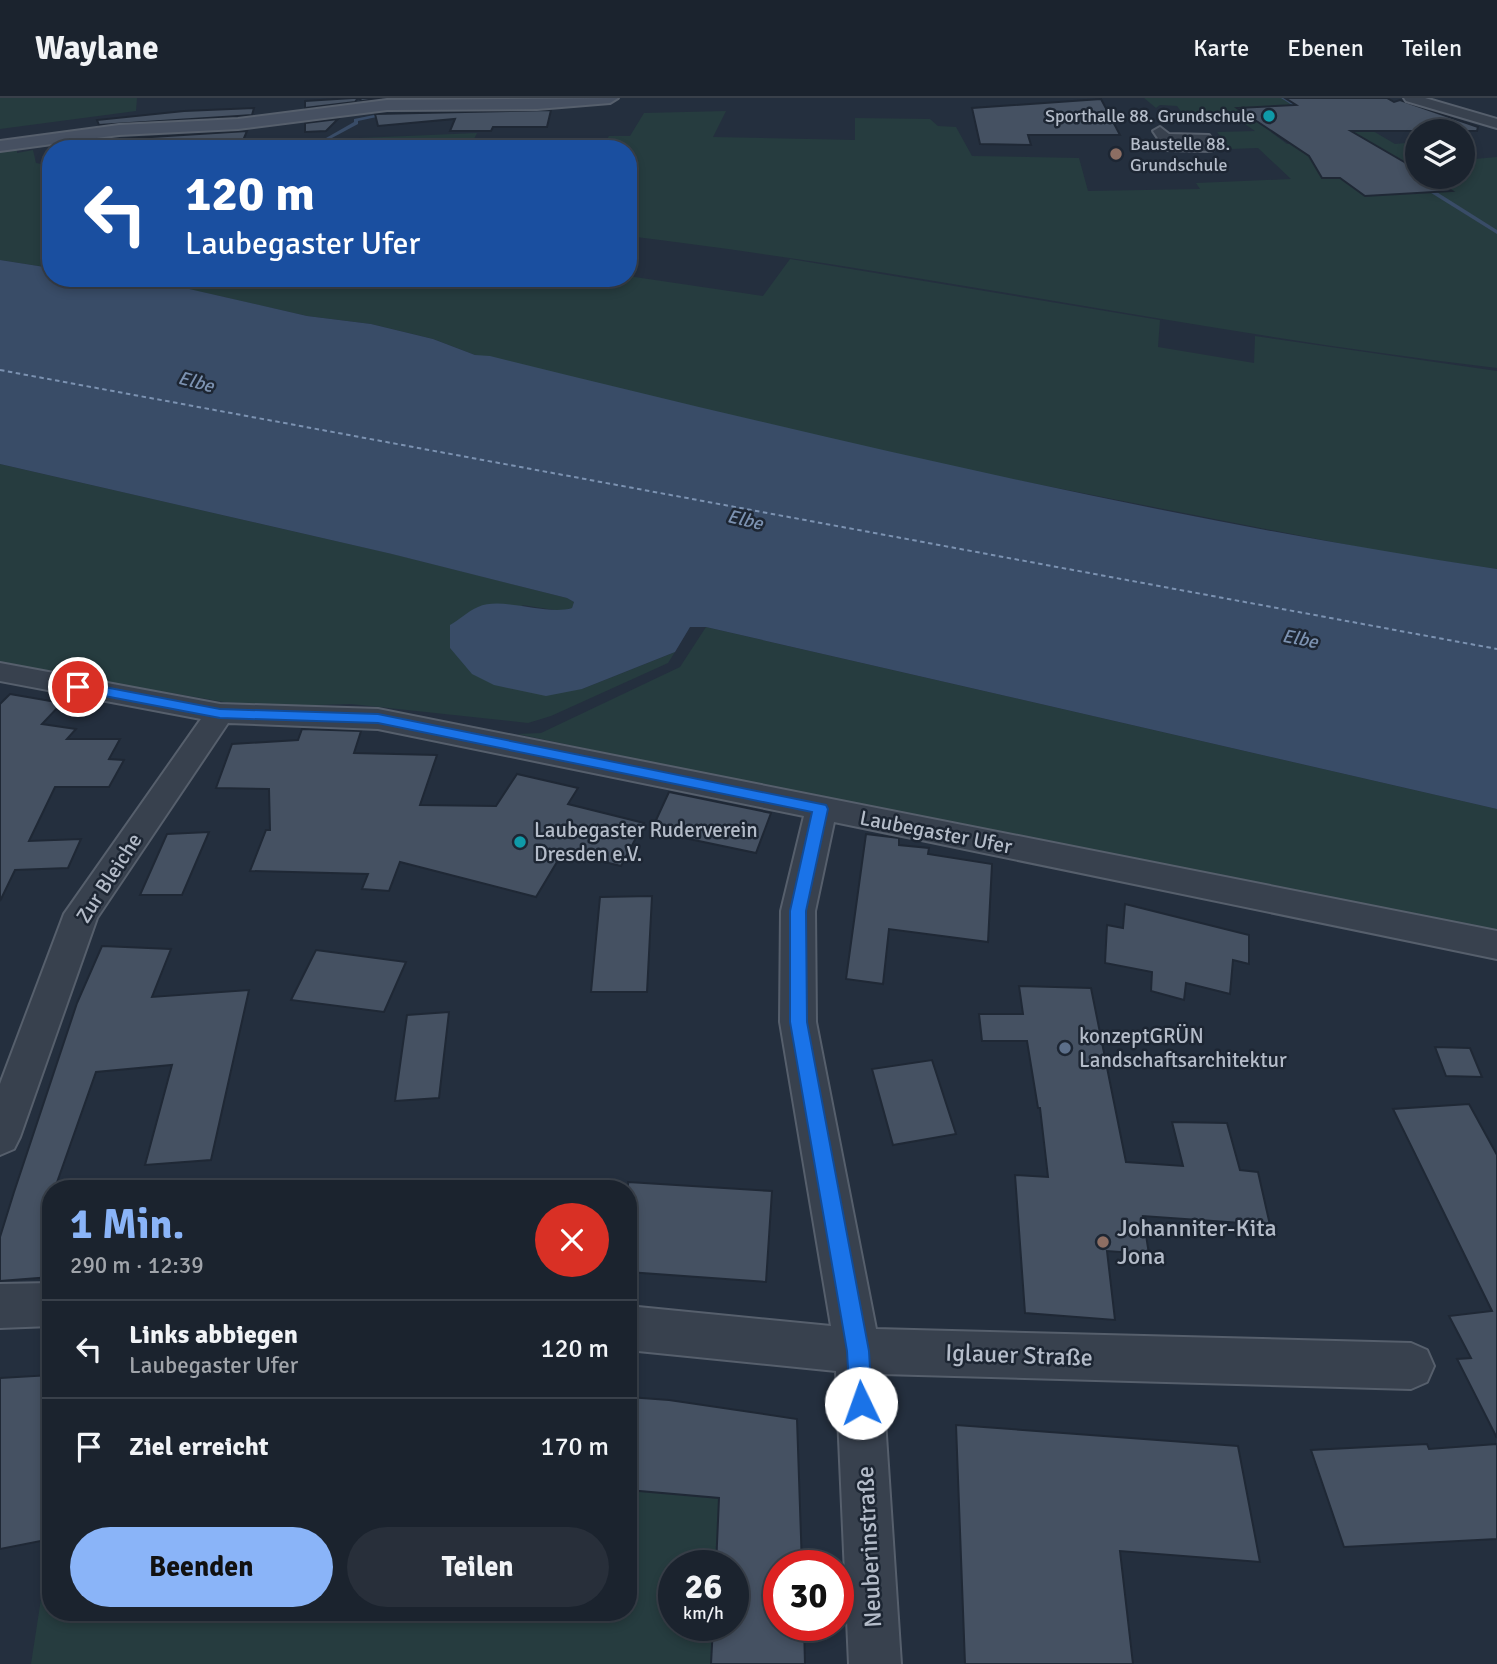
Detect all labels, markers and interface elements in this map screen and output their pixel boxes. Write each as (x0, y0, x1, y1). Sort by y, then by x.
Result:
text: Waylane (35, 28, 159, 69)
text: Karte (1193, 33, 1249, 63)
text: Ebenen (1287, 33, 1364, 63)
text: Teilen (1402, 33, 1462, 63)
place label: Sporthalle 88. Grundschule (1045, 105, 1255, 127)
marker: Sporthalle 88. Grundschule (1261, 108, 1277, 124)
map controls (1405, 119, 1475, 189)
button: layers (1405, 119, 1475, 189)
place label: Baustelle 88. Grundschule (1130, 133, 1230, 176)
marker: Baustelle 88. Grundschule (1108, 146, 1124, 162)
text: 120 m (185, 164, 315, 224)
icon: left (70, 168, 161, 259)
text: Laubegaster Ufer (185, 224, 420, 263)
water label: Elbe (176, 366, 218, 399)
water label: Elbe (725, 504, 767, 536)
water label: Elbe (1280, 624, 1321, 654)
pin (48, 657, 108, 717)
icon: arrive (59, 668, 97, 706)
street label: Laubegaster Ufer (858, 805, 1015, 860)
place label: Laubegaster Ruderverein Dresden e.V. (534, 817, 758, 867)
street label: Zur Bleiche (70, 828, 148, 928)
marker: Laubegaster Ruderverein Dresden e.V. (512, 834, 528, 850)
place label: konzeptGRÜN Landschaftsarchitektur (1079, 1023, 1287, 1073)
marker: konzeptGRÜN Landschaftsarchitektur (1057, 1040, 1073, 1056)
text: 1 Min. (70, 1199, 184, 1250)
button: close (535, 1203, 609, 1277)
place label: Johanniter-Kita Jona (1117, 1213, 1277, 1271)
marker: Johanniter-Kita Jona (1095, 1234, 1111, 1250)
text: 290 m · 12:39 (70, 1251, 204, 1280)
text: Links abbiegen (129, 1319, 298, 1351)
icon: left (70, 1330, 108, 1368)
text: 120 m (540, 1333, 609, 1365)
street label: Iglauer Straße (945, 1337, 1093, 1373)
text: Laubegaster Ufer (129, 1351, 298, 1380)
position arrow (824, 1366, 898, 1440)
icon: arrive (70, 1428, 108, 1466)
text: Ziel erreicht (129, 1431, 269, 1463)
text: 170 m (540, 1431, 609, 1463)
street label: Neuberinstraße (850, 1465, 888, 1629)
button: Beenden (70, 1527, 333, 1607)
button: Teilen (347, 1527, 609, 1607)
speed limit sign: 30 (763, 1550, 854, 1641)
text: 26 (685, 1565, 722, 1608)
text: km/h (683, 1602, 724, 1624)

